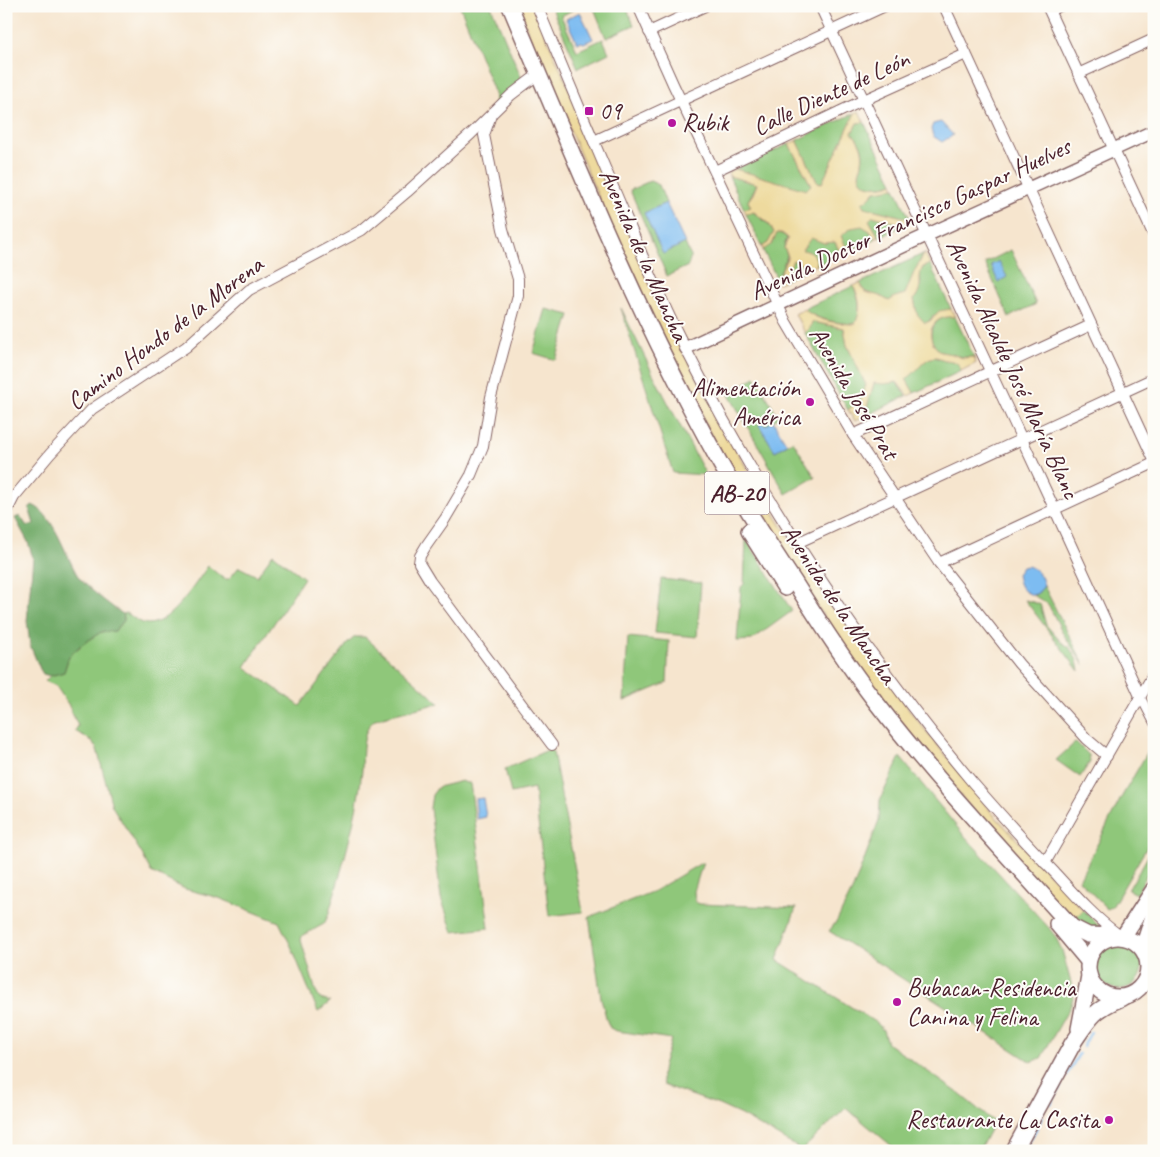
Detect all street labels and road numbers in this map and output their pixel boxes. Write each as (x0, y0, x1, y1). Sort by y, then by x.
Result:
street label: Calle Diente de León (748, 42, 915, 143)
street label: Avenida Doctor Francisco Gaspar Huelves (745, 129, 1078, 307)
street label: Avenida de la Mancha (592, 164, 697, 348)
street label: Avenida Alcalde José María Blanc (939, 234, 1087, 504)
street label: Camino Hondo de la Morena (60, 247, 271, 417)
street label: Avenida José Prat (802, 321, 908, 468)
road number: AB-20 (704, 472, 770, 514)
street label: Avenida de la Mancha (774, 518, 905, 692)

